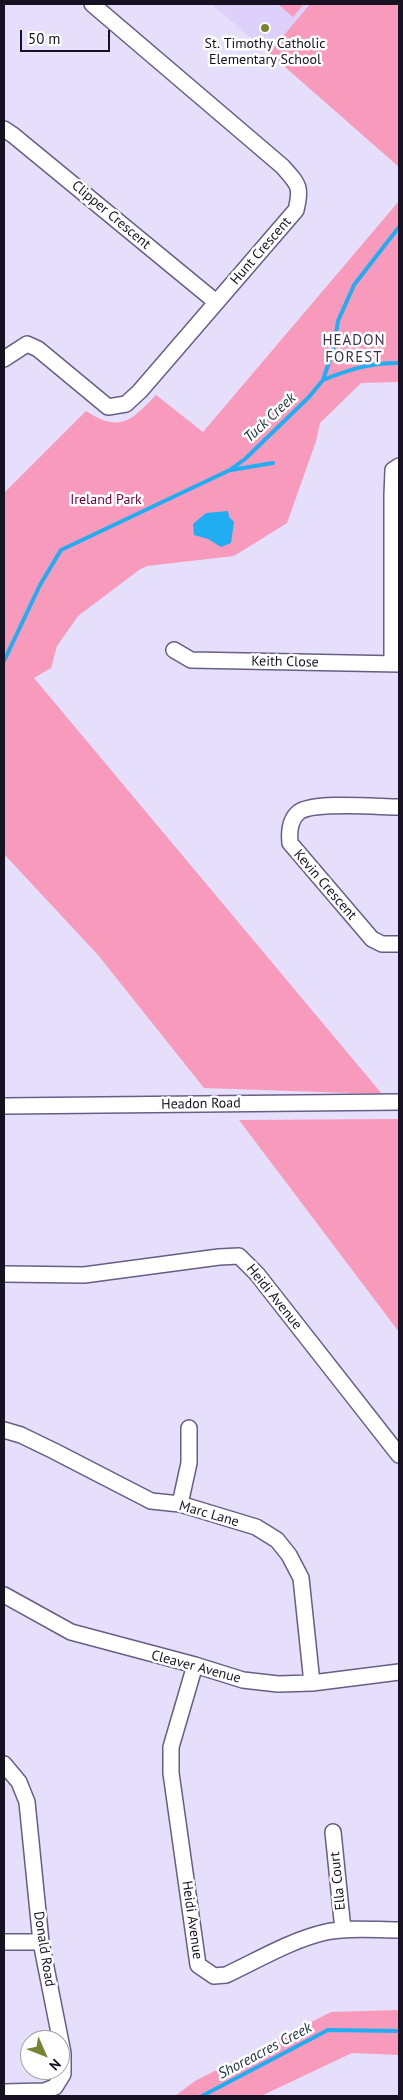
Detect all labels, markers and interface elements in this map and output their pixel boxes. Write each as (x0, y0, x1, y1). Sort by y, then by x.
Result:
scale bar (22, 20, 112, 52)
marker: St. Timothy Catholic Elementary School (259, 22, 271, 34)
text: 50 m (28, 29, 61, 48)
place label: St. Timothy Catholic Elementary School (205, 36, 325, 68)
street label: Clipper Crescent (68, 177, 154, 253)
street label: Hunt Crescent (227, 214, 295, 288)
district label: HEADON FOREST (322, 332, 386, 367)
water label: Tuck Creek (240, 390, 300, 446)
park label: Ireland Park (70, 492, 142, 508)
street label: Keith Close (251, 653, 319, 671)
street label: Kevin Crescent (290, 846, 360, 924)
street label: Headon Road (161, 1095, 241, 1113)
street label: Heidi Avenue (243, 1261, 305, 1333)
street label: Marc Lane (177, 1497, 241, 1531)
street label: Cleaver Avenue (149, 1647, 243, 1687)
street label: Ella Court (327, 1851, 349, 1911)
street label: Heidi Avenue (178, 1880, 206, 1960)
street label: Donald Road (30, 1910, 58, 1988)
water label: Shoreacres Creek (215, 2019, 315, 2083)
north arrow (20, 2030, 70, 2080)
text: N (45, 2055, 65, 2074)

